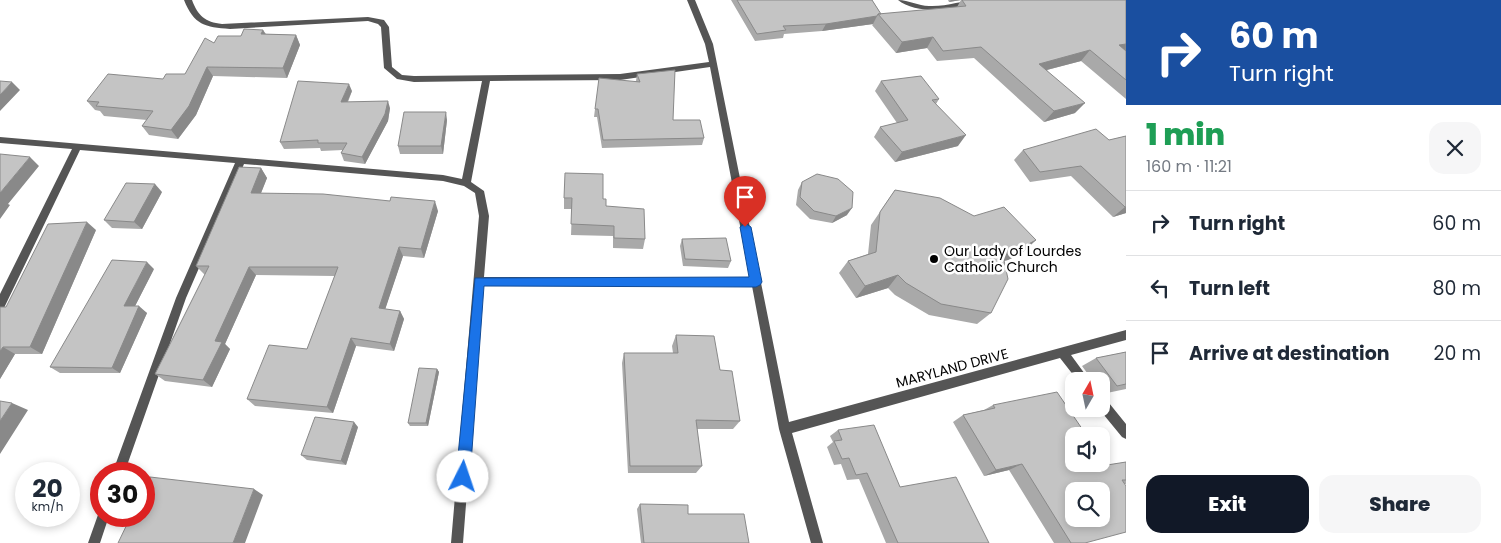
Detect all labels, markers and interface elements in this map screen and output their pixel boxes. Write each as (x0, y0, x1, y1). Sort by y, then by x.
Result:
text: 60 m (1229, 11, 1319, 60)
icon: right (1146, 20, 1211, 85)
text: Turn right (1229, 58, 1334, 89)
text: 1 min (1146, 113, 1225, 156)
button: close (1429, 122, 1481, 174)
text: 160 m · 11:21 (1146, 155, 1232, 178)
pin (724, 176, 766, 227)
icon: arrive (731, 183, 759, 211)
icon: right (1146, 209, 1174, 237)
text: Turn right (1189, 210, 1285, 237)
text: 60 m (1432, 210, 1481, 237)
place label: Our Lady of Lourdes Catholic Church (944, 241, 1081, 277)
marker: Our Lady of Lourdes Catholic Church (928, 253, 940, 265)
icon: left (1146, 274, 1174, 302)
text: Turn left (1189, 275, 1270, 302)
text: 80 m (1432, 275, 1481, 302)
icon: arrive (1146, 339, 1174, 367)
text: Arrive at destination (1189, 340, 1390, 367)
text: 20 m (1433, 340, 1481, 367)
street label: MARYLAND DRIVE (894, 343, 1010, 393)
north arrow (1065, 372, 1110, 418)
map controls (1065, 372, 1110, 527)
button: sound (1065, 427, 1110, 472)
position arrow (436, 450, 488, 502)
speed limit sign: 30 (90, 462, 155, 527)
text: 20 (32, 471, 63, 506)
button: Exit (1146, 475, 1309, 533)
button: Share (1319, 475, 1481, 533)
button: search (1065, 482, 1110, 527)
text: km/h (32, 498, 63, 515)

